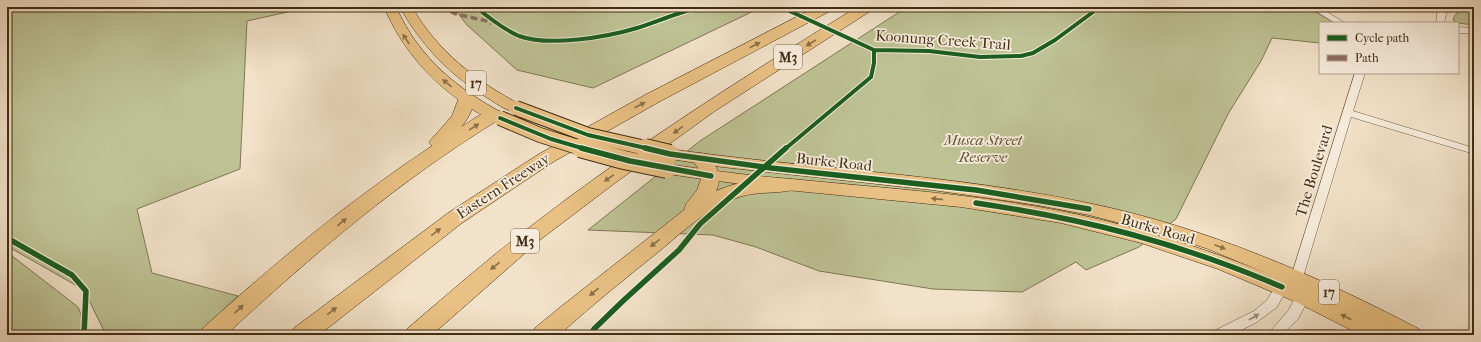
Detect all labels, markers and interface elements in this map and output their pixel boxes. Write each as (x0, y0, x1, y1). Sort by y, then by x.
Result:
legend (1319, 22, 1459, 74)
street label: Koonung Creek Trail (875, 26, 1011, 54)
text: Cycle path (1355, 31, 1410, 45)
one-way arrow (402, 34, 410, 44)
one-way arrow (805, 39, 816, 46)
one-way arrow (749, 42, 761, 48)
road number: M3 (774, 45, 802, 69)
text: Path (1355, 51, 1379, 65)
road number: 17 (466, 71, 486, 95)
one-way arrow (442, 79, 453, 88)
one-way arrow (634, 102, 646, 108)
street label: The Boulevard (1291, 122, 1337, 219)
one-way arrow (468, 123, 480, 130)
one-way arrow (673, 126, 683, 134)
park label: Musca Street Reserve (943, 131, 1024, 166)
street label: Eastern Freeway (453, 149, 554, 223)
street label: Burke Road (795, 149, 874, 175)
one-way arrow (604, 174, 615, 182)
one-way arrow (931, 195, 943, 202)
street label: Burke Road (1119, 210, 1198, 248)
one-way arrow (336, 218, 347, 226)
one-way arrow (431, 228, 441, 236)
road number: M3 (511, 229, 539, 253)
one-way arrow (650, 238, 661, 247)
one-way arrow (1215, 245, 1227, 251)
one-way arrow (490, 261, 501, 270)
road number: 17 (1319, 280, 1339, 304)
one-way arrow (589, 287, 600, 296)
one-way arrow (234, 304, 244, 313)
one-way arrow (327, 306, 338, 315)
one-way arrow (1248, 313, 1260, 320)
one-way arrow (1340, 314, 1351, 320)

